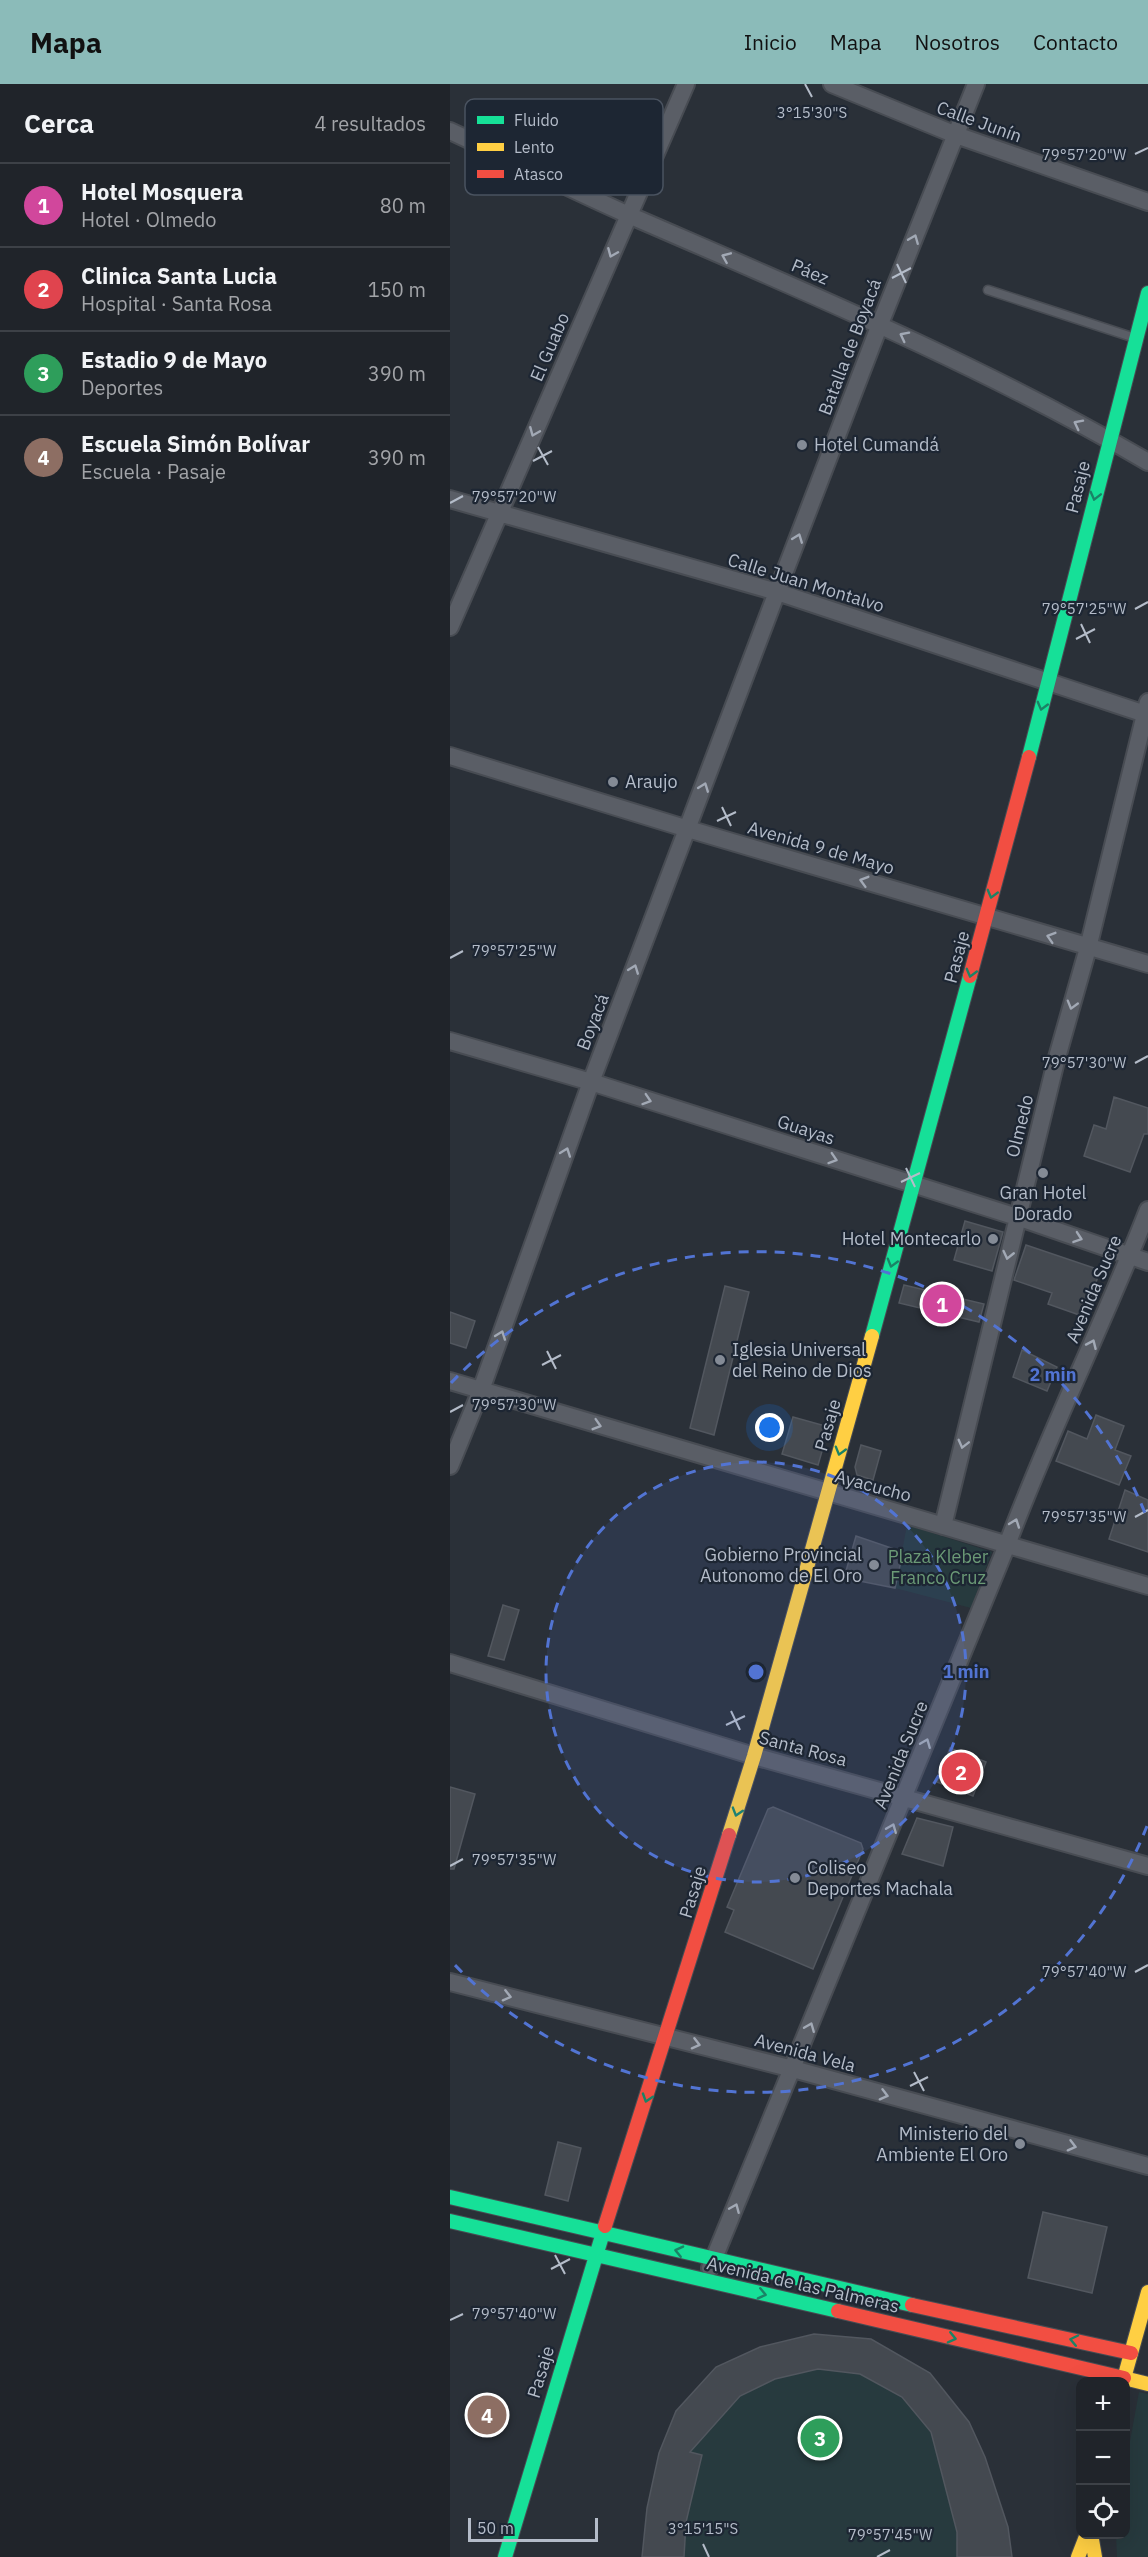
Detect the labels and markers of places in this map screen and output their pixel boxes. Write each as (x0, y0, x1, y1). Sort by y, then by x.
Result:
place label: Hotel Cumandá (814, 433, 939, 456)
marker: Hotel Cumandá (795, 438, 809, 452)
place label: Araujo (625, 770, 678, 793)
marker: Araujo (606, 775, 620, 789)
marker: Gran Hotel Dorado (1036, 1166, 1050, 1180)
place label: Gran Hotel Dorado (1000, 1181, 1087, 1225)
place label: Hotel Montecarlo (842, 1227, 981, 1250)
marker: Hotel Montecarlo (986, 1232, 1000, 1246)
pin: 1 (922, 1282, 962, 1326)
place label: Iglesia Universal del Reino de Dios (732, 1338, 872, 1382)
marker: Iglesia Universal del Reino de Dios (713, 1353, 727, 1367)
place label: Gobierno Provincial Autonomo de El Oro (700, 1543, 862, 1587)
marker: Gobierno Provincial Autonomo de El Oro (867, 1558, 881, 1572)
centre of rings (746, 1662, 766, 1682)
pin: 2 (942, 1750, 980, 1794)
place label: Coliseo Deportes Machala (807, 1856, 953, 1900)
marker: Coliseo Deportes Machala (788, 1871, 802, 1885)
place label: Ministerio del Ambiente El Oro (876, 2122, 1008, 2166)
marker: Ministerio del Ambiente El Oro (1013, 2137, 1027, 2151)
pin: 4 (468, 2392, 507, 2438)
pin: 3 (800, 2416, 839, 2460)

